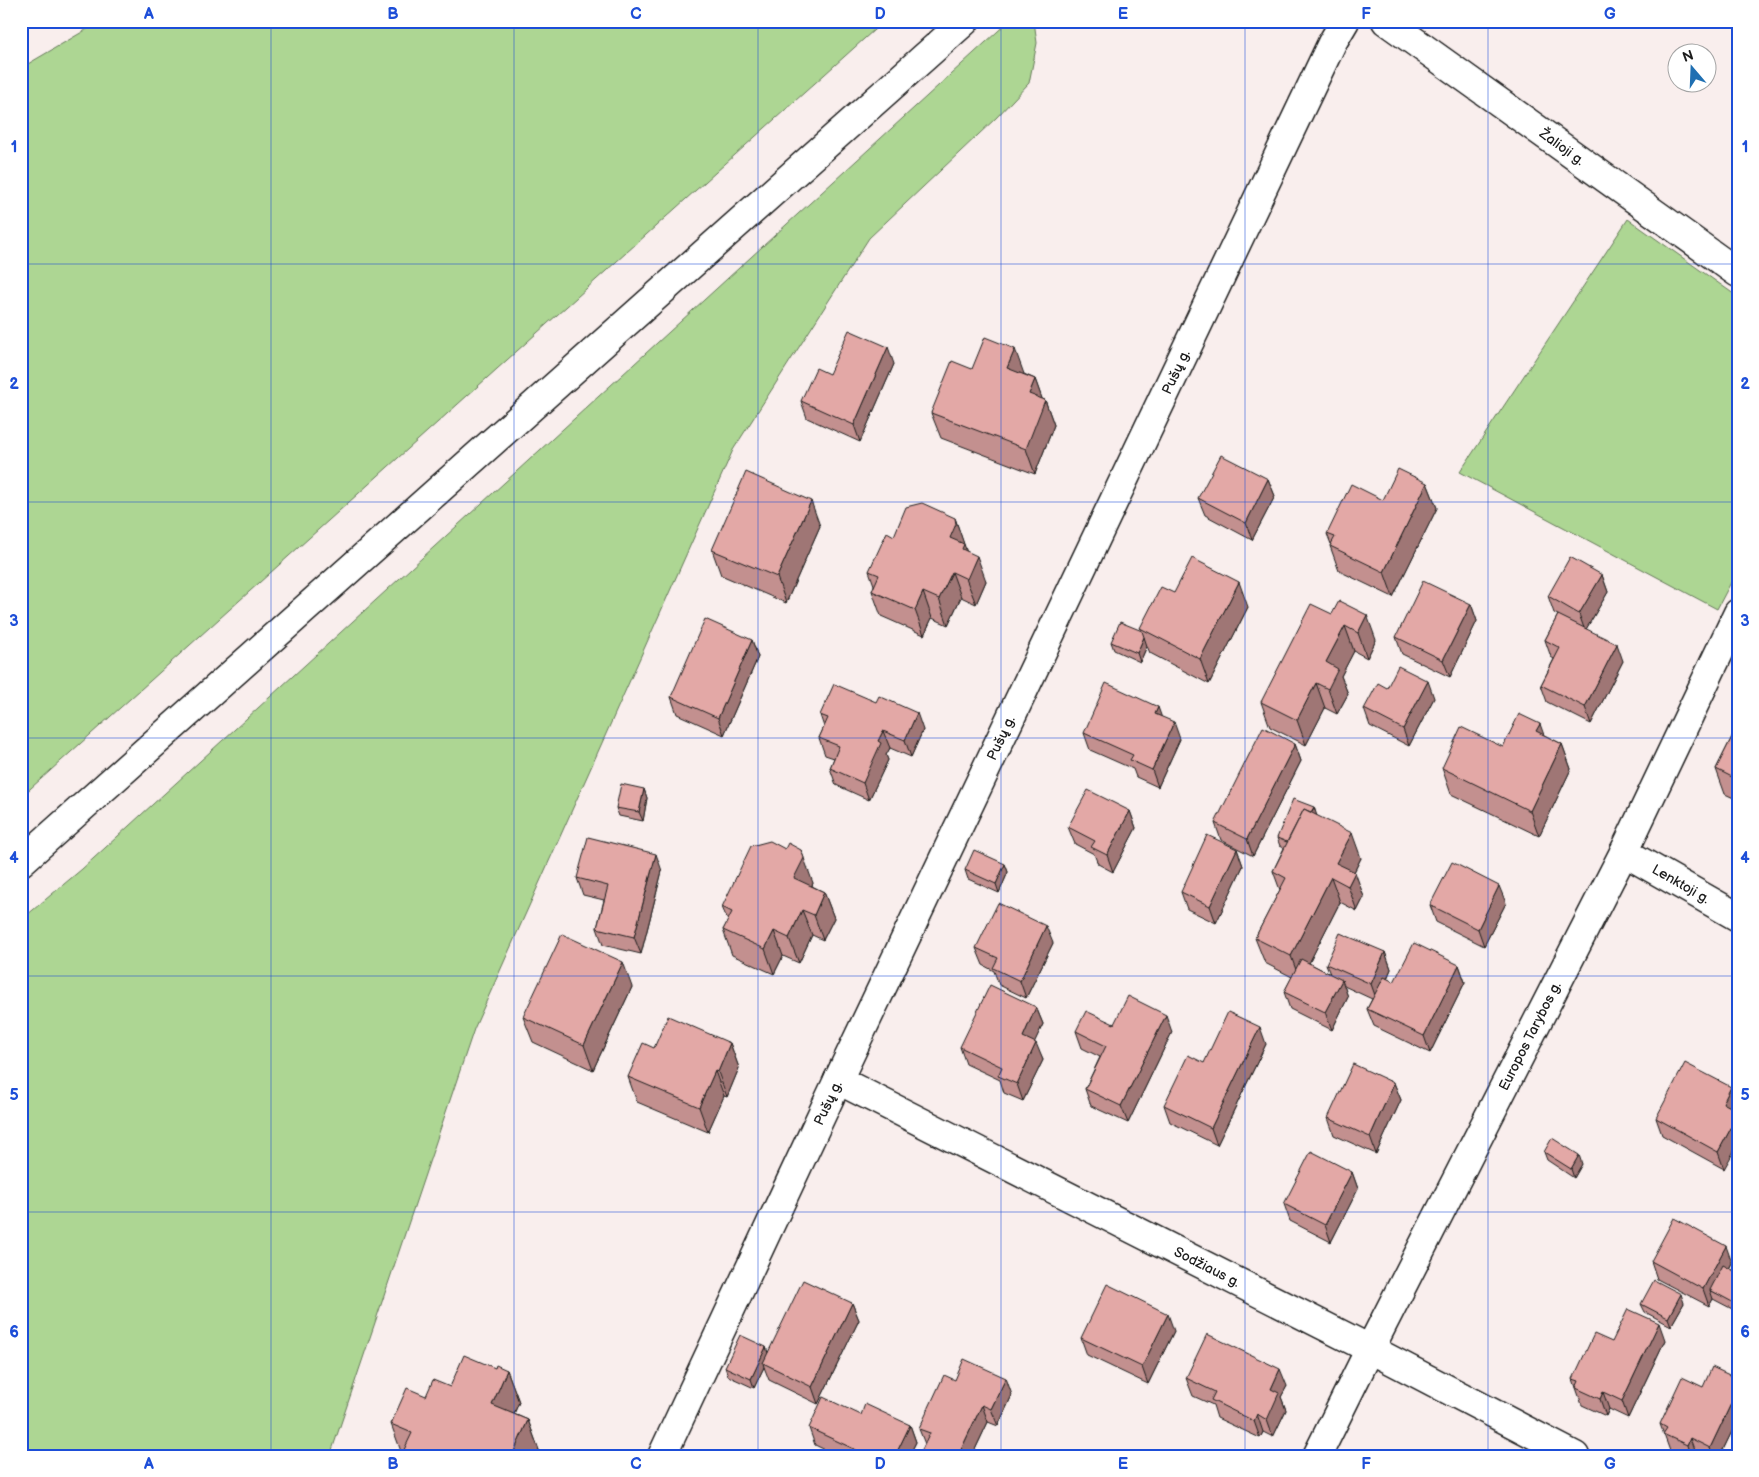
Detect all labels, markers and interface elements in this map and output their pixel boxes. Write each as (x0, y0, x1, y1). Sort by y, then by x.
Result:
text: A (143, 5, 154, 24)
text: B (387, 5, 399, 24)
text: C (630, 5, 642, 24)
text: D (874, 5, 886, 24)
text: E (1118, 5, 1128, 24)
text: F (1361, 5, 1371, 24)
text: G (1604, 5, 1616, 24)
north arrow (1666, 42, 1716, 92)
text: N (1680, 46, 1696, 66)
street label: Žalioji g. (1535, 124, 1589, 169)
text: 1 (11, 138, 17, 157)
text: 1 (1742, 138, 1748, 157)
street label: Pušų g. (1158, 347, 1194, 397)
text: 2 (9, 375, 19, 394)
text: 2 (1740, 375, 1750, 394)
text: 3 (9, 612, 19, 631)
text: 3 (1740, 612, 1750, 631)
street label: Pušų g. (983, 713, 1019, 763)
text: 4 (9, 849, 19, 868)
text: 4 (1740, 849, 1750, 868)
street label: Lenktoji g. (1649, 861, 1713, 907)
street label: Europos Tarybos g. (1495, 978, 1565, 1093)
street label: Pušų g. (810, 1078, 846, 1128)
text: 5 (9, 1086, 19, 1105)
text: 5 (1740, 1086, 1750, 1105)
street label: Sodžiaus g. (1171, 1243, 1243, 1291)
text: 6 (9, 1323, 19, 1342)
text: 6 (1740, 1323, 1750, 1342)
text: A (143, 1455, 154, 1474)
text: B (387, 1455, 399, 1474)
text: C (630, 1455, 642, 1474)
text: D (874, 1455, 886, 1474)
text: E (1118, 1455, 1128, 1474)
text: F (1361, 1455, 1371, 1474)
text: G (1604, 1455, 1616, 1474)

